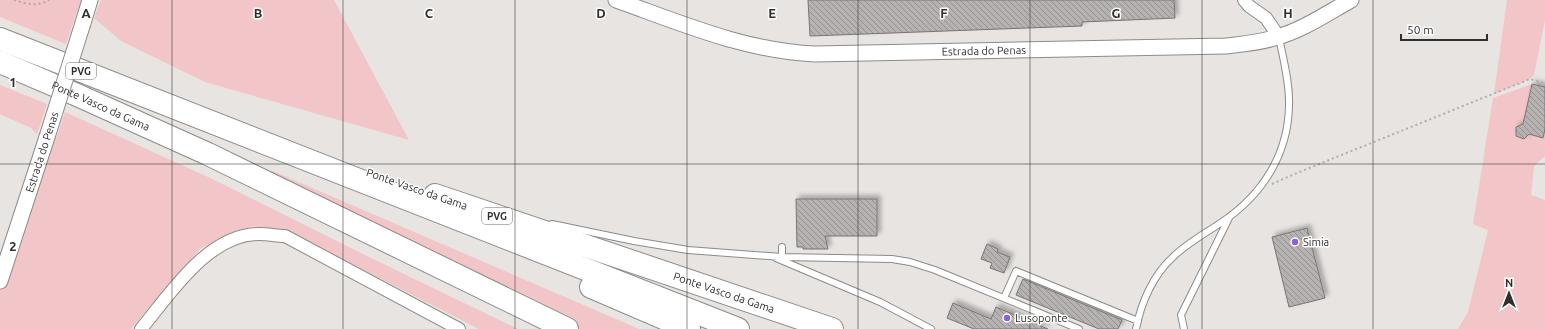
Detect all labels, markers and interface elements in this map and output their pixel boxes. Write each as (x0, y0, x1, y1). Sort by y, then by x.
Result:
text: A (81, 6, 91, 20)
text: B (254, 6, 263, 20)
text: C (425, 6, 434, 20)
text: D (596, 6, 606, 20)
text: E (768, 6, 776, 20)
text: F (940, 6, 948, 20)
text: G (1112, 6, 1121, 20)
text: H (1283, 6, 1293, 20)
scale bar (1401, 16, 1487, 42)
text: 50 m (1407, 23, 1434, 36)
street label: Estrada do Penas (942, 44, 1026, 58)
road number: PVG (66, 63, 96, 79)
text: 1 (9, 75, 17, 89)
street label: Ponte Vasco da Gama (50, 79, 152, 133)
street label: Estrada do Penas (23, 110, 61, 194)
street label: Ponte Vasco da Gama (365, 166, 469, 212)
road number: PVG (482, 208, 512, 224)
place label: Simia (1303, 236, 1329, 248)
marker: Simia (1290, 237, 1300, 247)
text: 2 (9, 239, 17, 253)
street label: Ponte Vasco da Gama (672, 270, 776, 315)
north arrow (1489, 273, 1529, 313)
text: N (1505, 277, 1513, 289)
place label: Lusoponte (1015, 312, 1068, 324)
marker: Lusoponte (1002, 313, 1012, 323)

